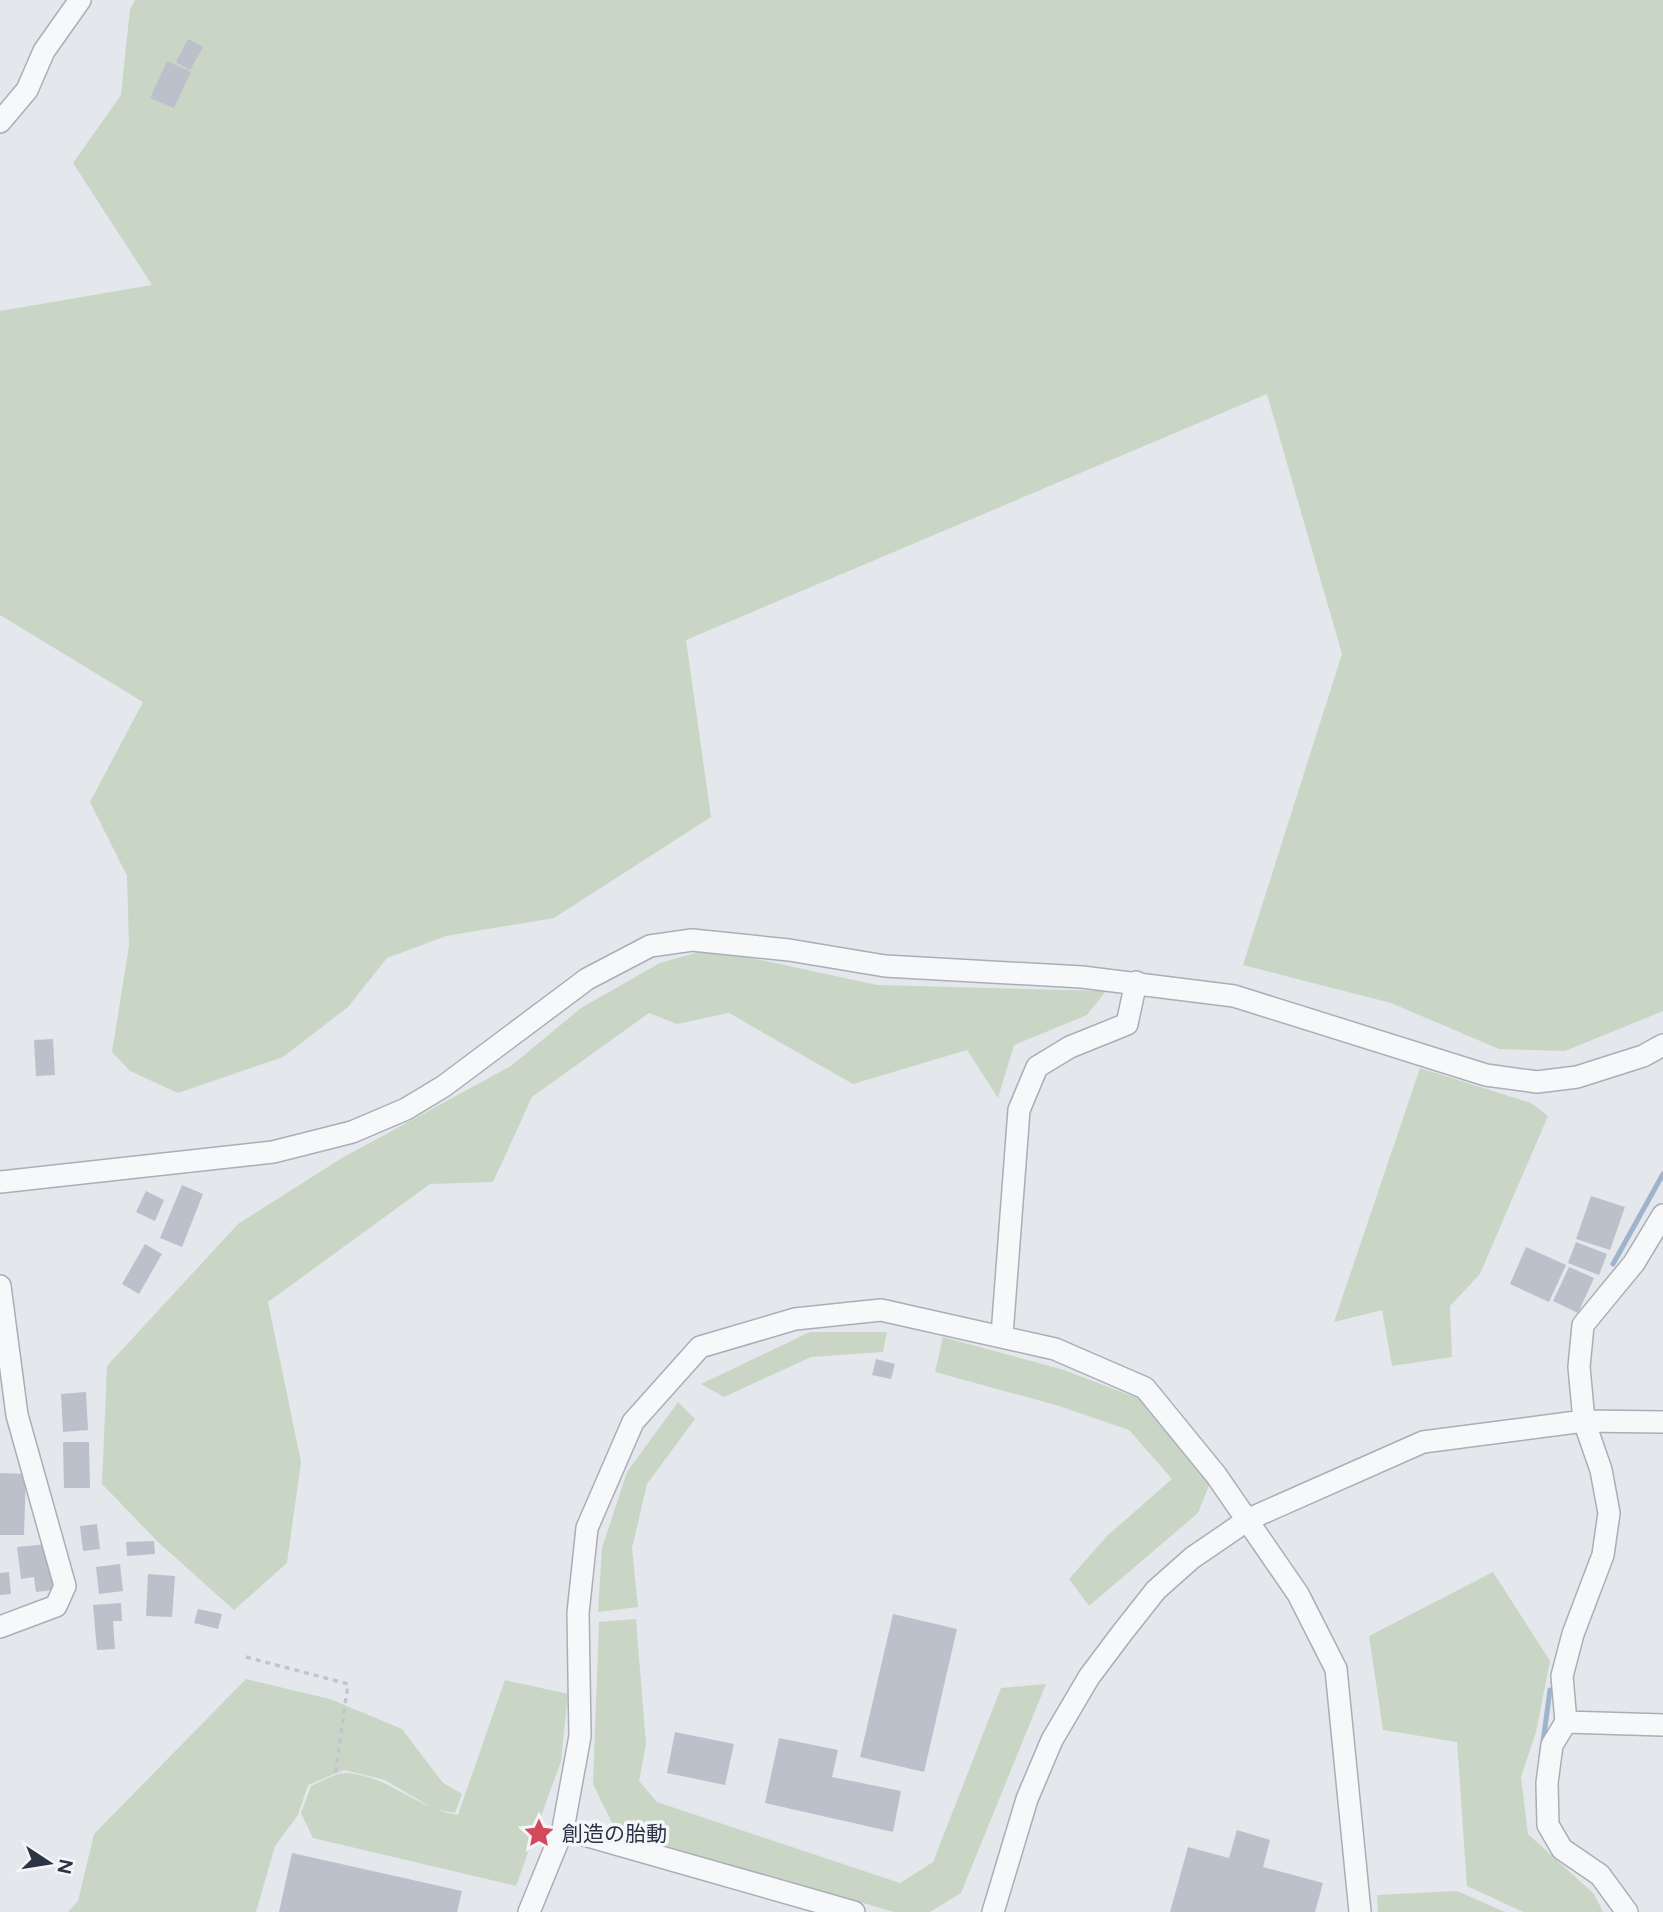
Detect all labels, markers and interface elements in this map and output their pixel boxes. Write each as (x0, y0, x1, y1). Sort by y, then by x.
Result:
place icon: 創造の胎動 (522, 1816, 556, 1850)
place label: 創造の胎動 (562, 1821, 667, 1846)
north arrow (14, 1828, 84, 1898)
text: N (52, 1857, 78, 1876)

